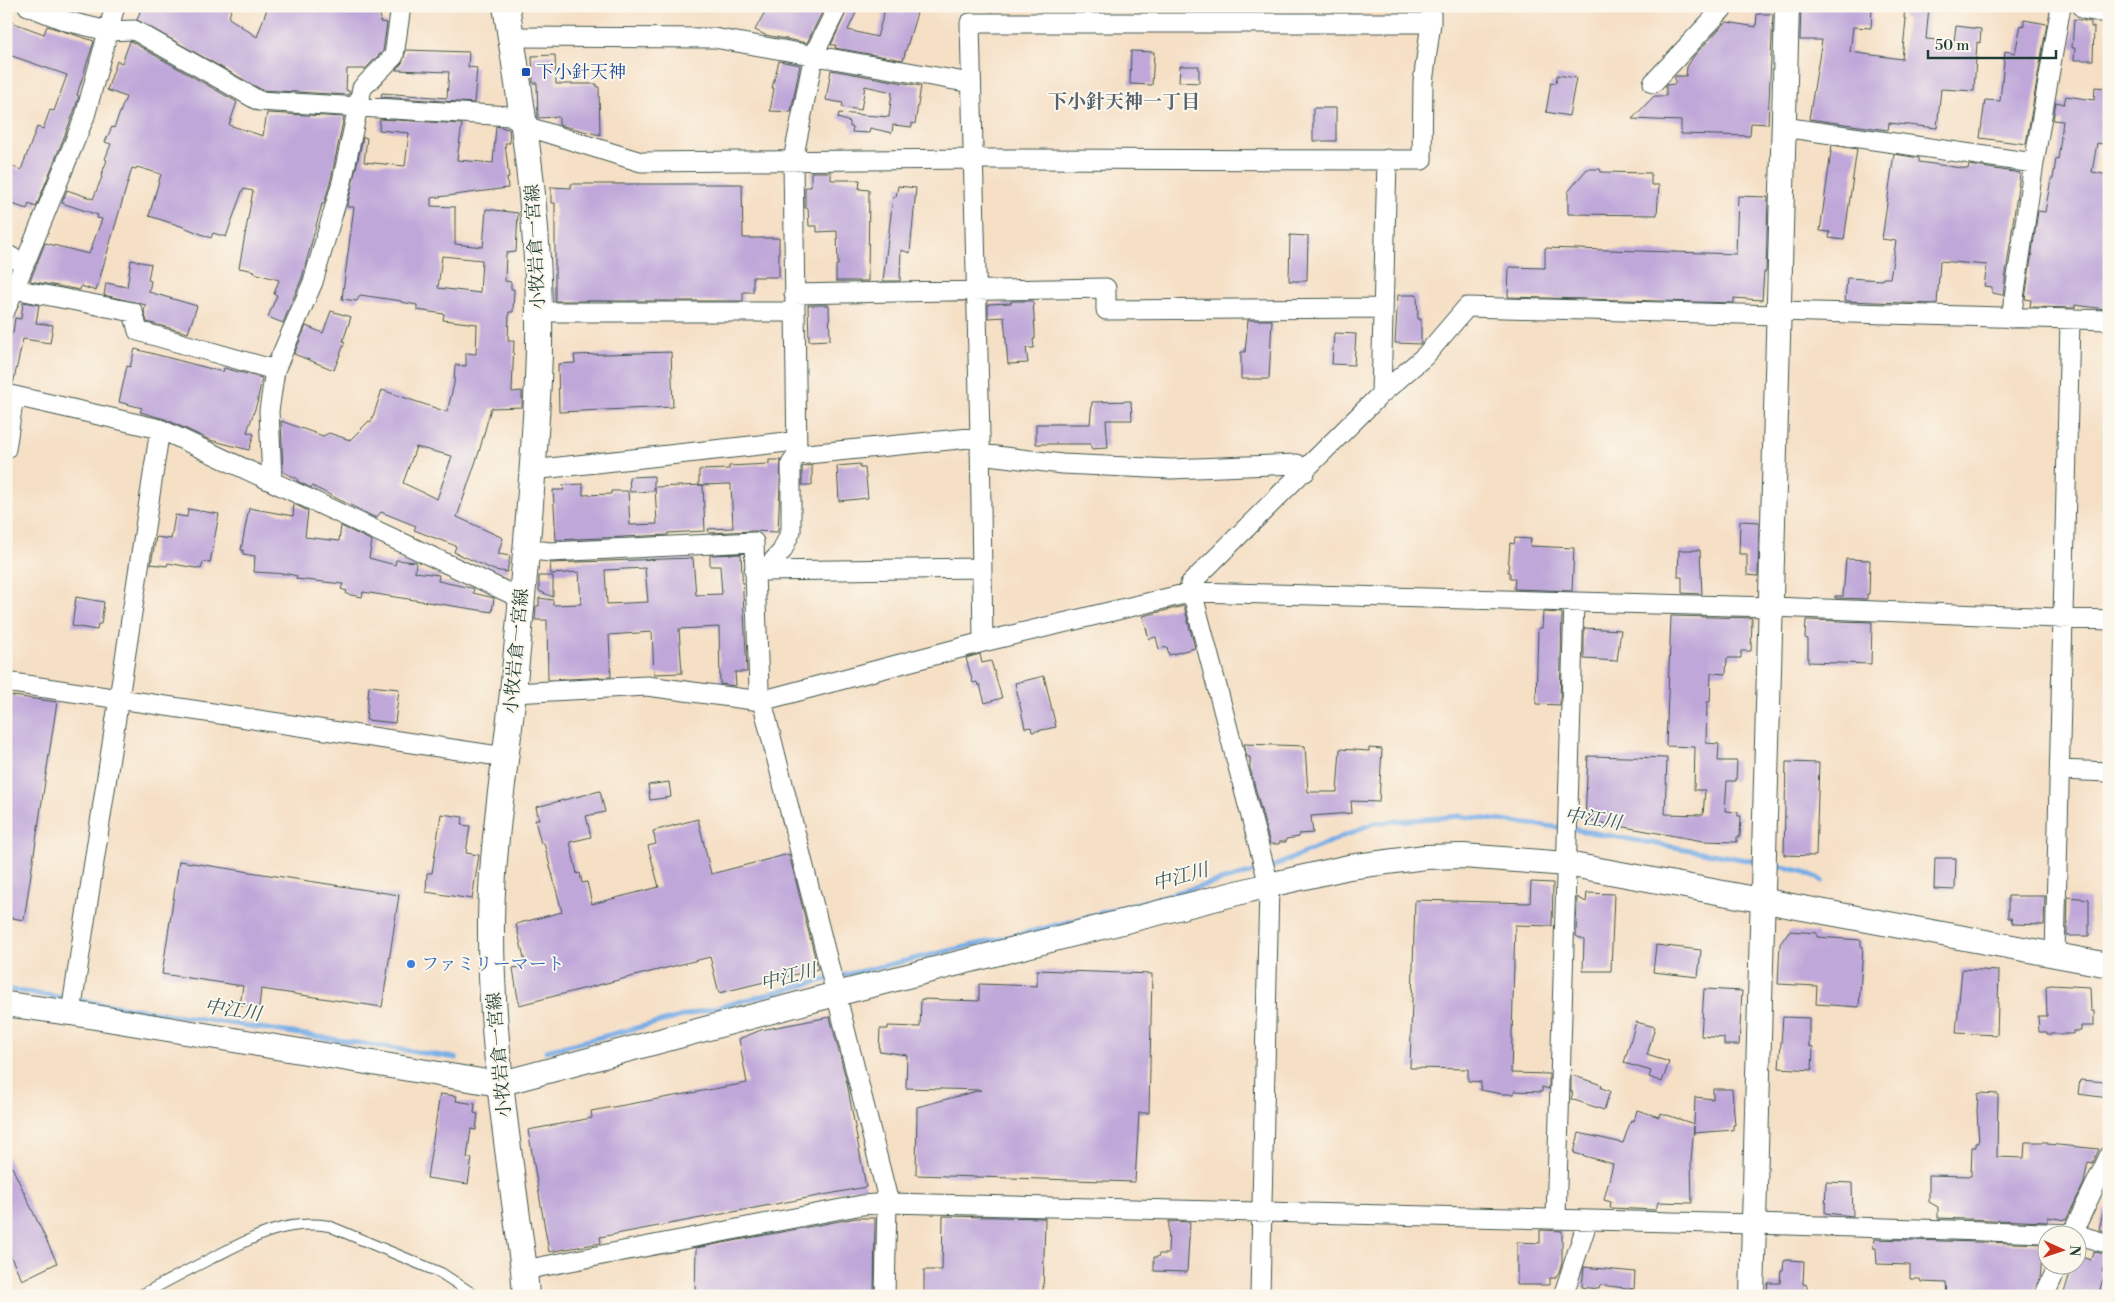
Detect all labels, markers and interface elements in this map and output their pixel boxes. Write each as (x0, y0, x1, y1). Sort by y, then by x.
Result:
scale bar (1928, 28, 2055, 60)
text: 50 m (1935, 36, 1969, 55)
place label: 下小針天神 (536, 61, 626, 84)
marker: 下小針天神 (520, 66, 532, 78)
district label: 下小針天神一丁目 (1048, 90, 1200, 114)
street label: 小牧岩倉一宮線 (521, 183, 550, 310)
street label: 小牧岩倉一宮線 (500, 587, 533, 715)
water label: 中江川 (1563, 803, 1625, 836)
water label: 中江川 (1150, 857, 1213, 896)
place label: ファミリーマート (421, 953, 565, 976)
marker: ファミリーマート (405, 958, 417, 970)
water label: 中江川 (758, 958, 821, 996)
street label: 小牧岩倉一宮線 (483, 991, 516, 1119)
water label: 中江川 (203, 994, 265, 1027)
north arrow (2038, 1224, 2088, 1274)
text: N (2065, 1245, 2083, 1257)

